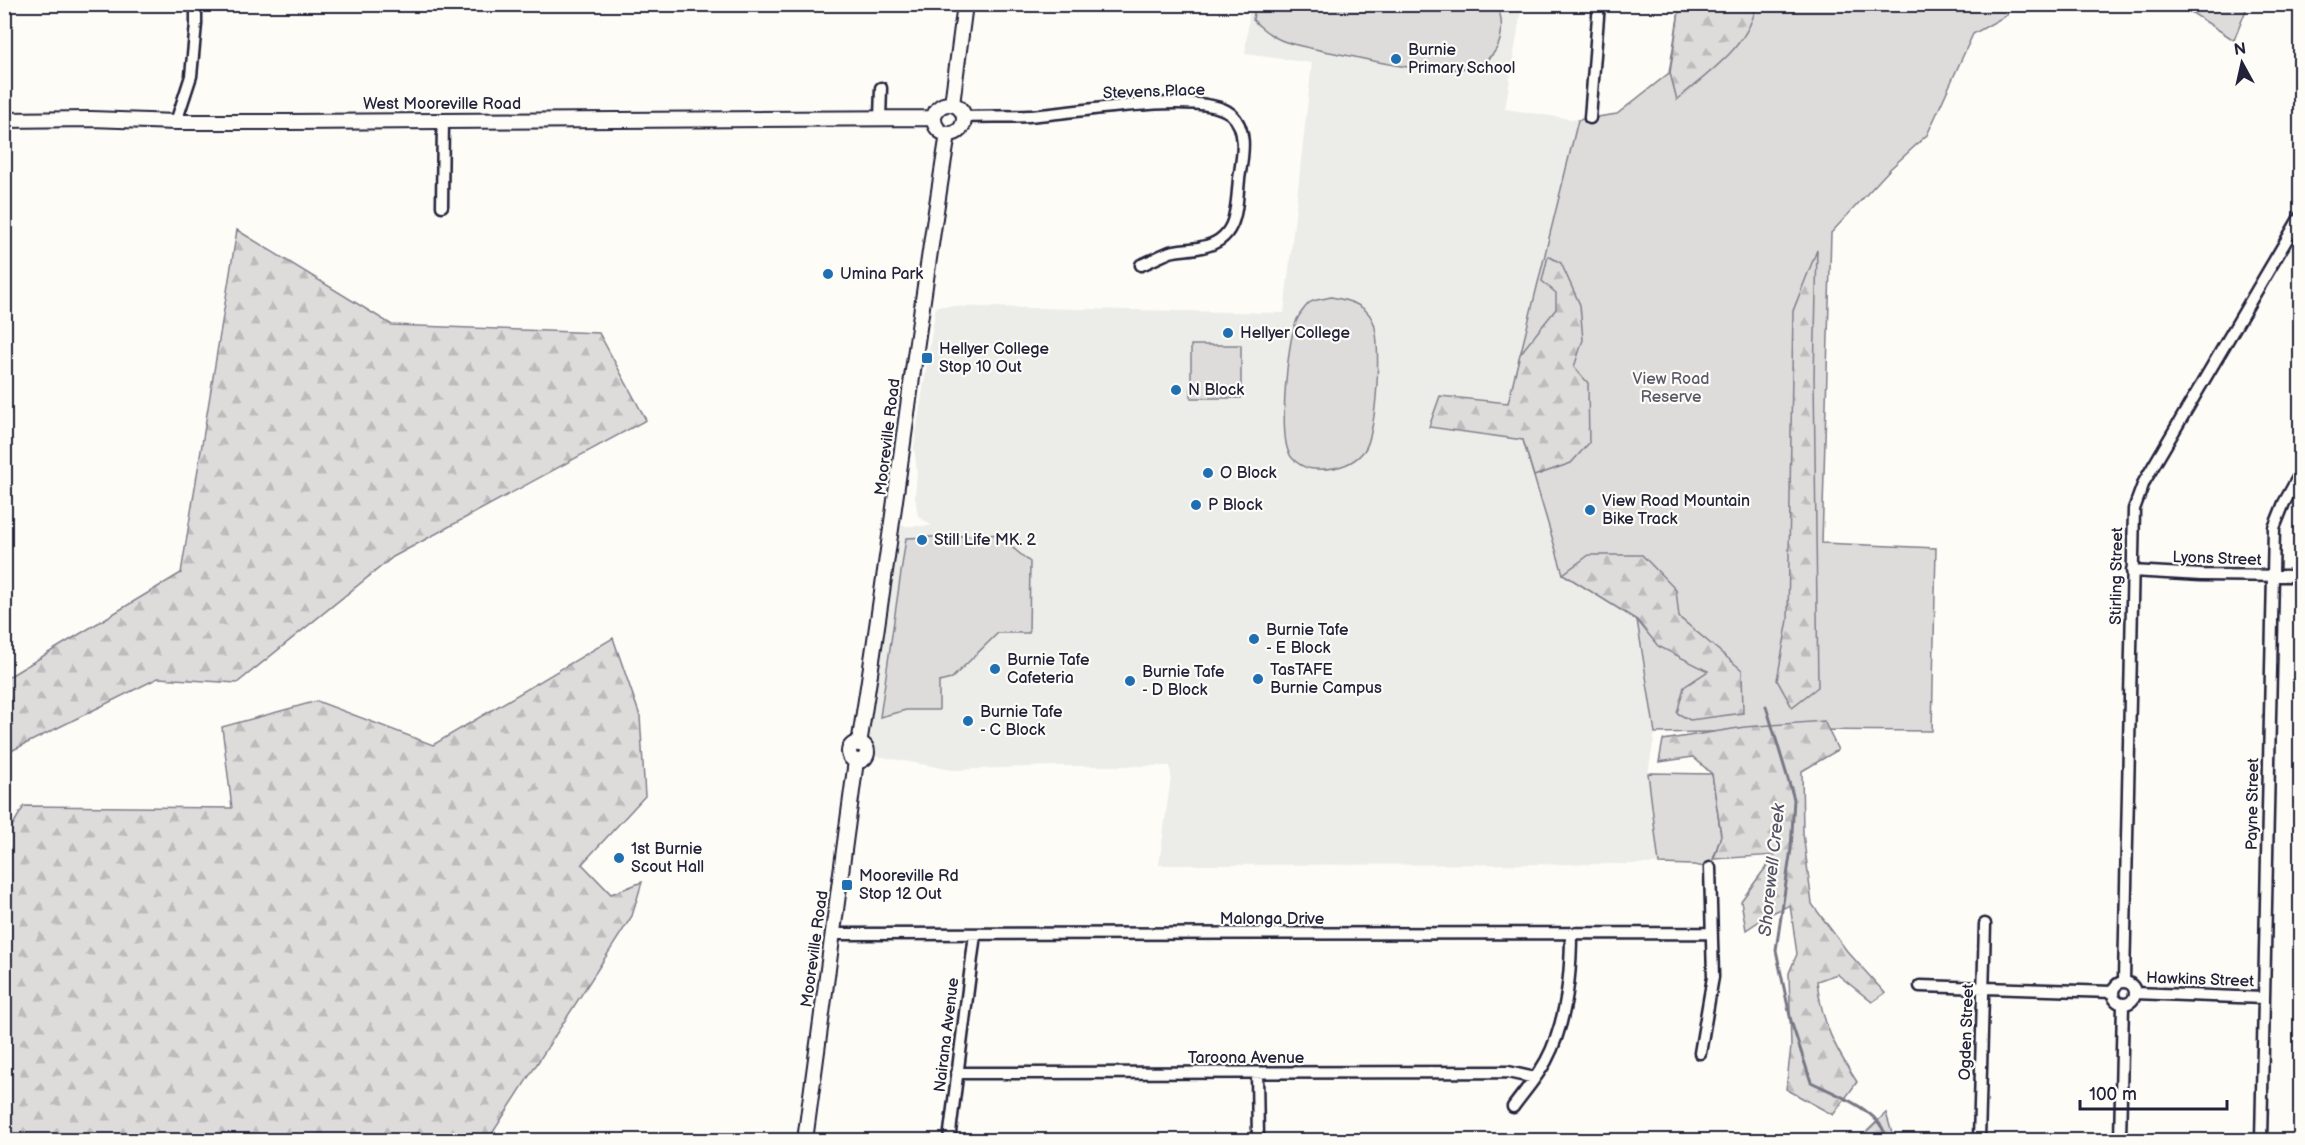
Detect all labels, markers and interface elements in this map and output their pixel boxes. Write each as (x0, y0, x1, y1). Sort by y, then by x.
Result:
north arrow (2212, 33, 2272, 93)
text: N (2233, 39, 2247, 60)
place label: Burnie Primary School (1408, 41, 1515, 78)
marker: Burnie Primary School (1389, 52, 1403, 66)
street label: Stevens Place (1103, 81, 1206, 103)
street label: West Mooreville Road (363, 95, 521, 114)
place label: Umina Park (840, 265, 923, 284)
marker: Umina Park (821, 267, 835, 281)
place label: Hellyer College (1240, 324, 1350, 343)
marker: Hellyer College (1221, 326, 1235, 340)
place label: Hellyer College Stop 10 Out (939, 340, 1049, 377)
marker: Hellyer College Stop 10 Out (920, 351, 934, 365)
park label: View Road Reserve (1633, 370, 1709, 407)
street label: Mooreville Road (871, 377, 905, 497)
place label: N Block (1188, 381, 1244, 400)
marker: N Block (1169, 383, 1183, 397)
place label: O Block (1220, 464, 1277, 483)
marker: O Block (1201, 466, 1215, 480)
place label: View Road Mountain Bike Track (1602, 492, 1750, 529)
place label: P Block (1208, 496, 1262, 515)
marker: P Block (1189, 498, 1203, 512)
marker: View Road Mountain Bike Track (1583, 503, 1597, 517)
street label: Stirling Street (2107, 527, 2127, 625)
place label: Still Life MK. 2 (934, 531, 1037, 550)
marker: Still Life MK. 2 (915, 533, 929, 547)
street label: Lyons Street (2172, 548, 2262, 570)
place label: Burnie Tafe - E Block (1266, 621, 1349, 658)
marker: Burnie Tafe - E Block (1247, 632, 1261, 646)
place label: Burnie Tafe Cafeteria (1007, 651, 1090, 688)
place label: TasTAFE Burnie Campus (1270, 661, 1382, 698)
marker: Burnie Tafe Cafeteria (988, 662, 1002, 676)
place label: Burnie Tafe - D Block (1142, 663, 1225, 700)
marker: TasTAFE Burnie Campus (1251, 672, 1265, 686)
marker: Burnie Tafe - D Block (1123, 674, 1137, 688)
place label: Burnie Tafe - C Block (980, 703, 1063, 740)
marker: Burnie Tafe - C Block (961, 714, 975, 728)
street label: Payne Street (2243, 758, 2263, 850)
water label: Shorewell Creek (1755, 801, 1790, 937)
place label: 1st Burnie Scout Hall (631, 840, 704, 877)
marker: 1st Burnie Scout Hall (612, 851, 626, 865)
place label: Mooreville Rd Stop 12 Out (859, 867, 959, 904)
marker: Mooreville Rd Stop 12 Out (840, 878, 854, 892)
street label: Mooreville Road (797, 889, 833, 1009)
street label: Malonga Drive (1220, 910, 1325, 929)
street label: Hawkins Street (2146, 969, 2254, 991)
street label: Nairana Avenue (931, 976, 964, 1093)
street label: Ogden Street (1956, 983, 1978, 1081)
street label: Taroona Avenue (1188, 1049, 1305, 1068)
scale bar (2080, 1073, 2227, 1111)
text: 100 m (2089, 1084, 2137, 1105)

